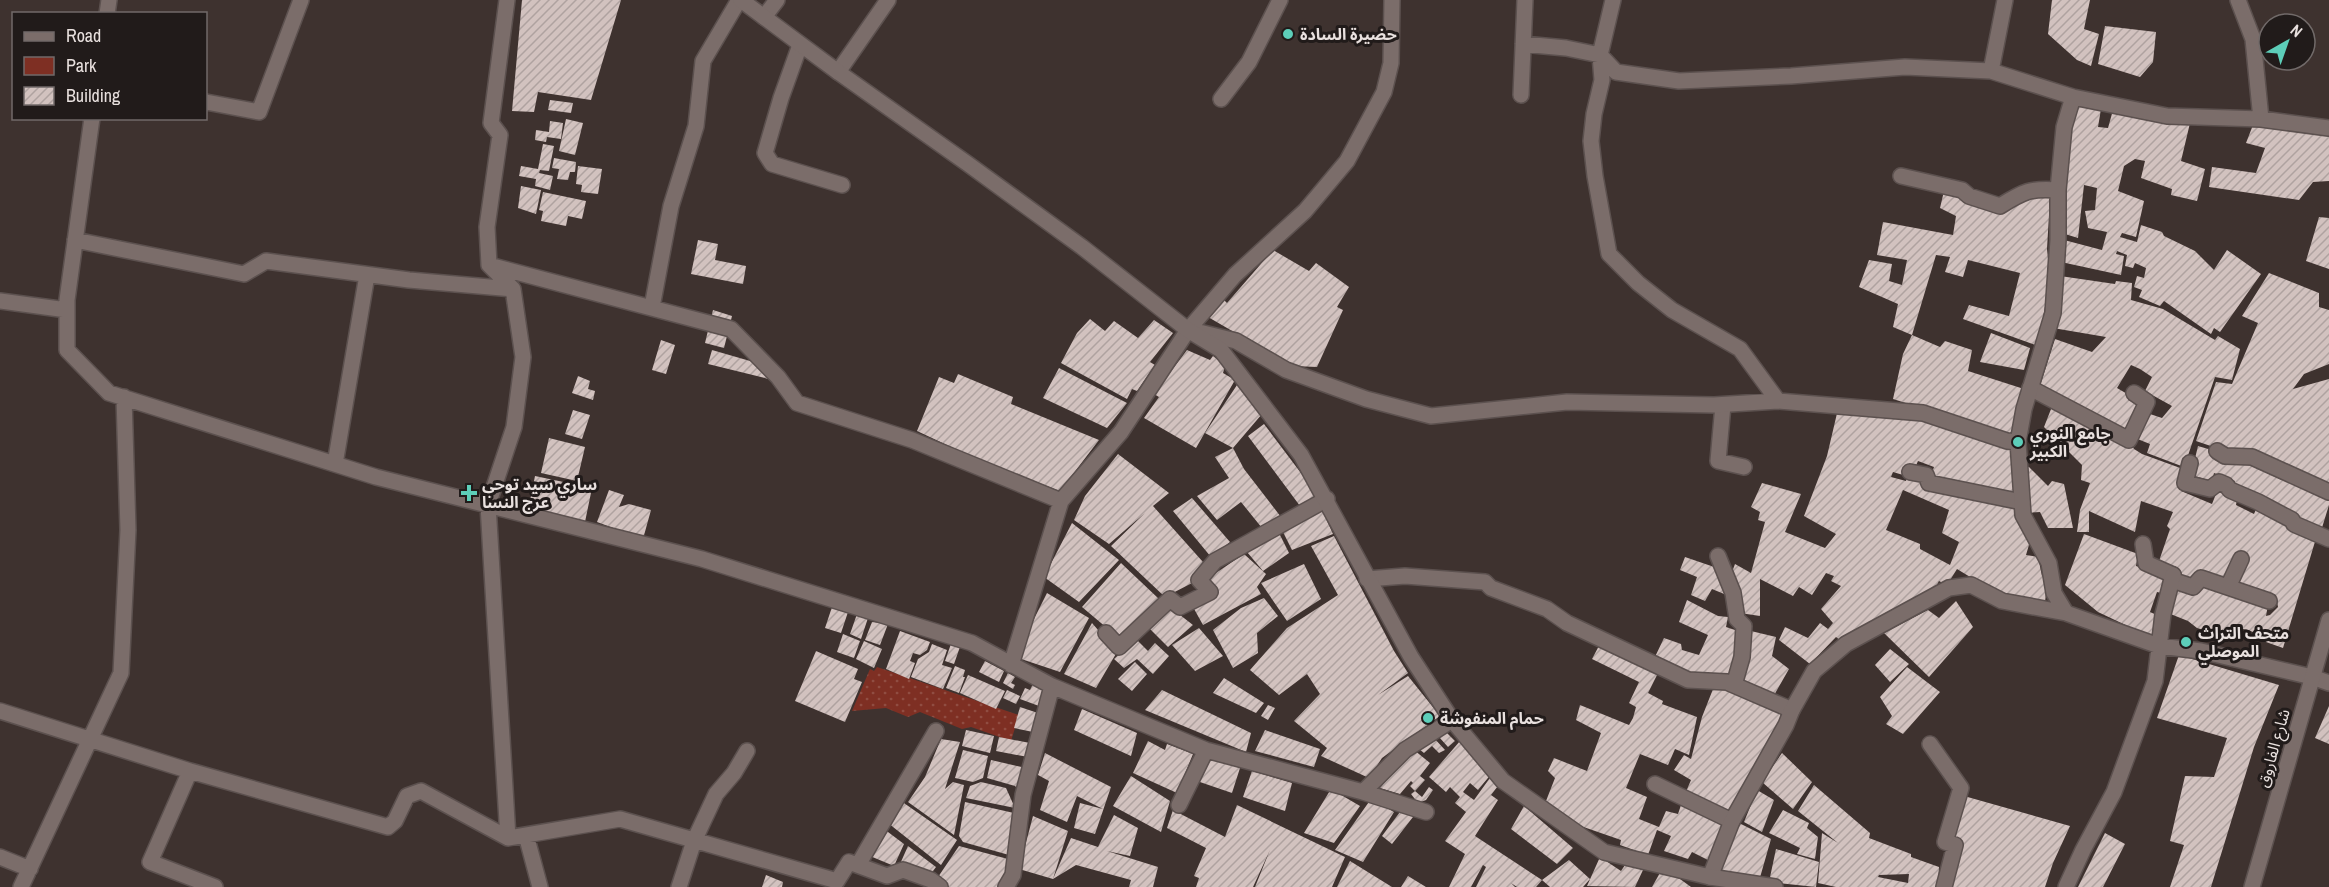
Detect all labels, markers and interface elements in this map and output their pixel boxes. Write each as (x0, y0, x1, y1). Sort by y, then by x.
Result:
legend (12, 12, 207, 120)
north arrow (2257, 12, 2317, 72)
text: N (2286, 19, 2307, 42)
text: Road (66, 23, 101, 48)
place label: حضيرة السادة (1300, 23, 1397, 45)
marker: حضيرة السادة (1281, 27, 1295, 41)
text: Park (66, 53, 97, 78)
text: Building (66, 83, 121, 108)
place label: جامع النوري الكبير (2029, 422, 2111, 462)
marker: جامع النوري الكبير (2011, 435, 2025, 449)
place label: ساري سيد توحي عرج النسا (482, 473, 597, 514)
marker: ساري سيد توحي عرج النسا (460, 484, 478, 502)
place label: متحف التراث الموصلي (2198, 622, 2289, 665)
marker: متحف التراث الموصلي (2179, 635, 2193, 649)
street label: شارع الفاروق (2251, 706, 2297, 790)
place label: حمام المنفوشة (1440, 707, 1544, 730)
marker: حمام المنفوشة (1421, 711, 1435, 725)

